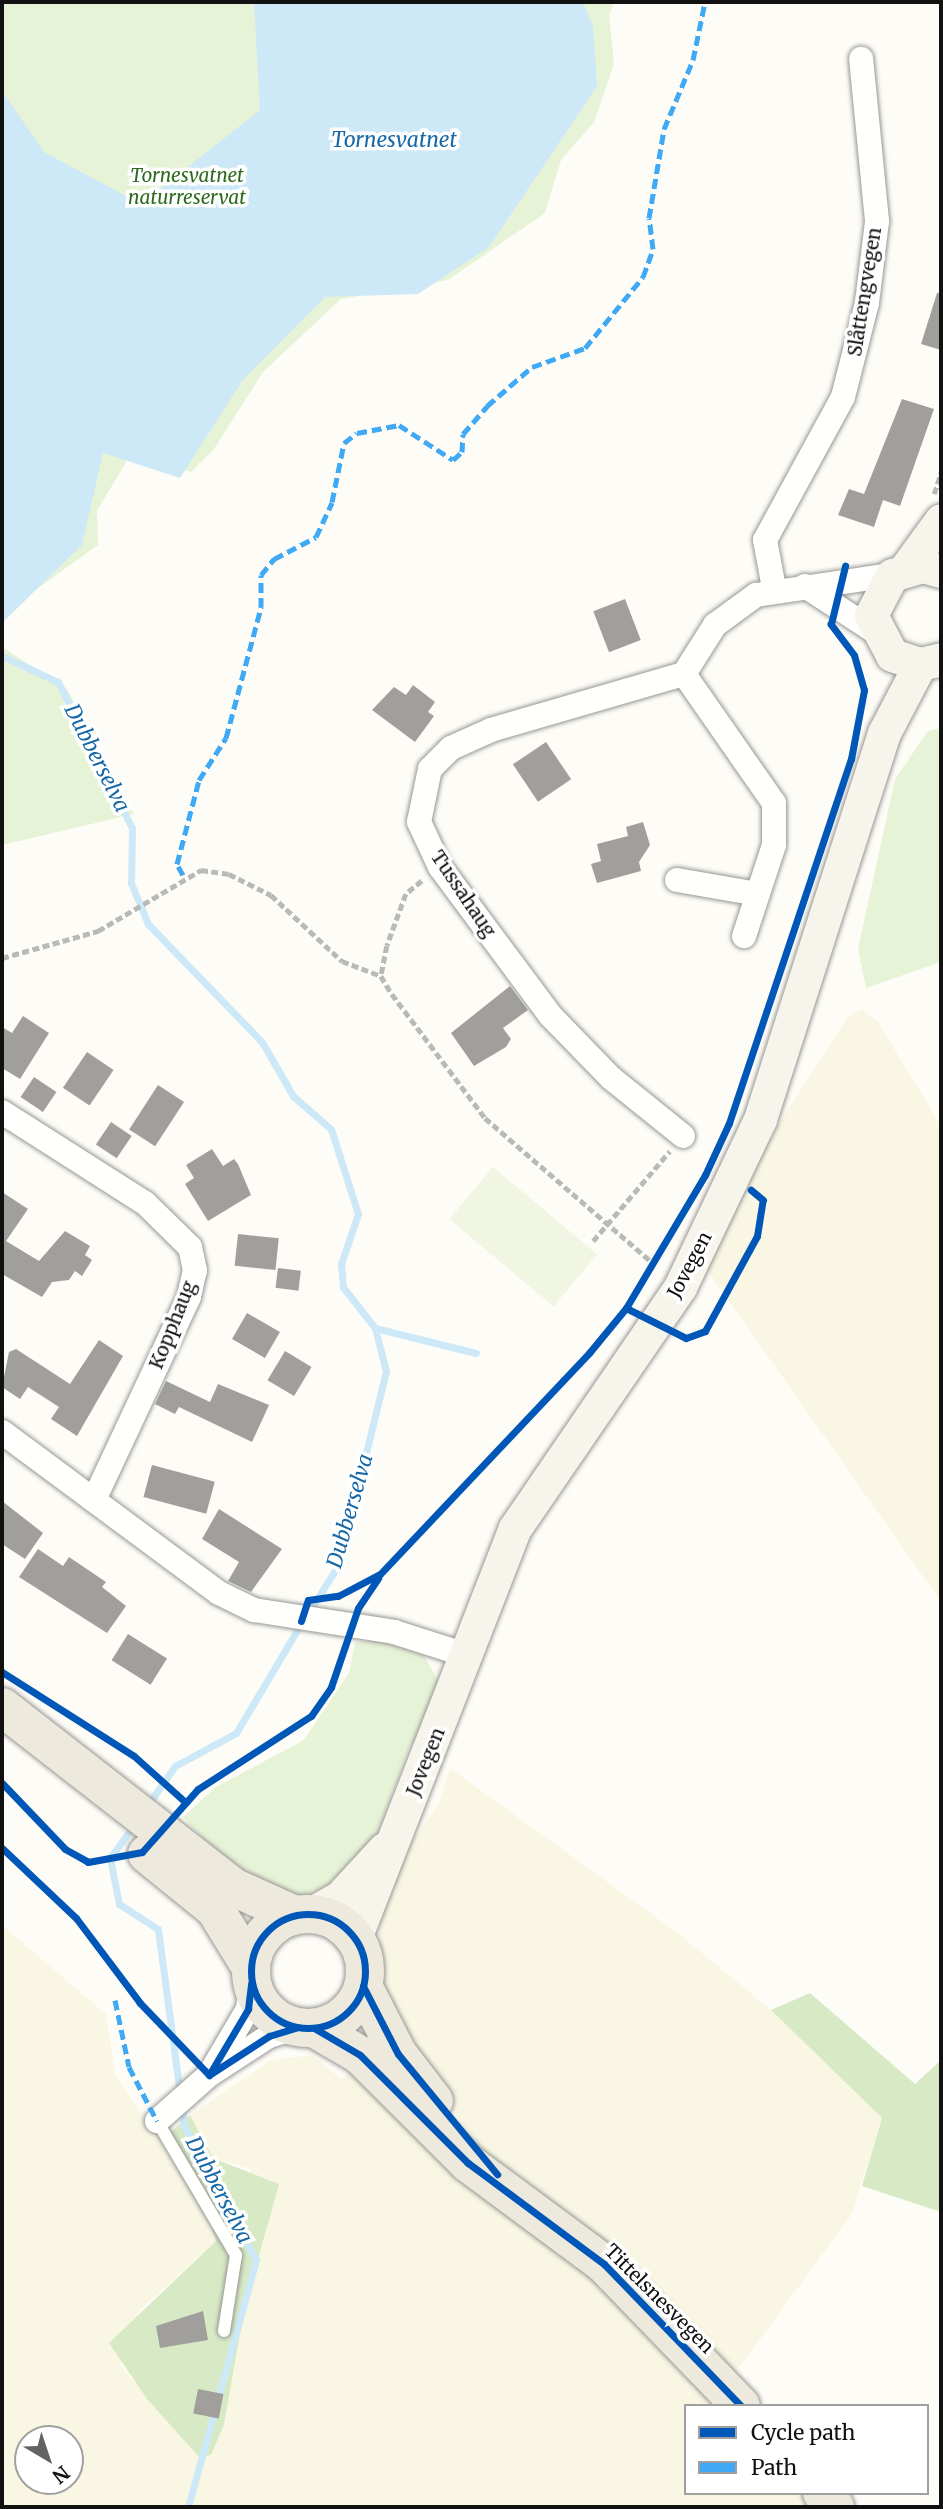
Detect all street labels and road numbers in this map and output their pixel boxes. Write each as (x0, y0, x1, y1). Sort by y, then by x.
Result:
street label: Slåttengvegen (844, 226, 886, 358)
street label: Tussahaug (426, 846, 500, 942)
street label: Jovegen (663, 1228, 717, 1302)
street label: Kopphaug (145, 1278, 201, 1372)
street label: Jovegen (402, 1724, 450, 1800)
street label: Tittelsnesvegen (600, 2240, 718, 2358)

